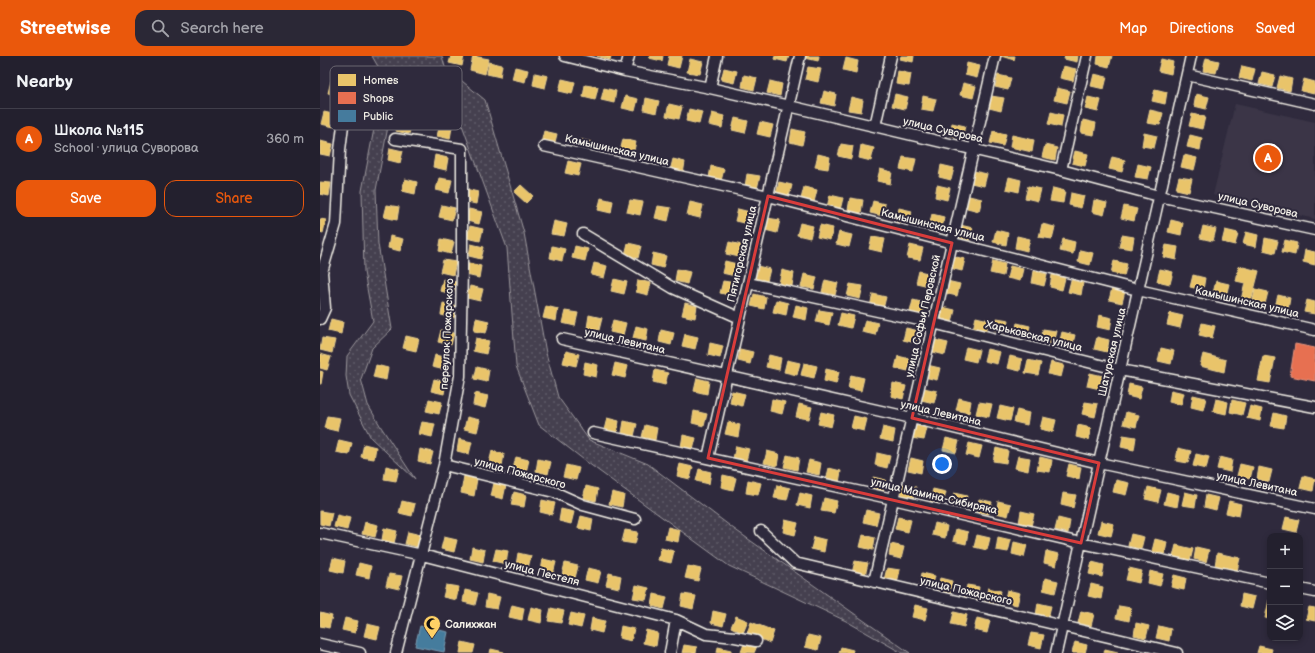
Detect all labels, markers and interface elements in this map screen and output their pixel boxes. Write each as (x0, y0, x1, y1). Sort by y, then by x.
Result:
search box (135, 10, 415, 46)
text: Streetwise (20, 17, 111, 40)
icon: search (149, 17, 171, 39)
text: Search here (181, 19, 264, 38)
text: Map (1119, 20, 1147, 37)
text: Directions (1169, 20, 1234, 37)
text: Saved (1256, 20, 1295, 37)
legend (330, 66, 462, 130)
text: Nearby (16, 72, 73, 92)
text: Homes (363, 74, 399, 87)
text: Shops (363, 92, 394, 105)
text: Public (363, 110, 393, 123)
street label: улица Суворова (902, 114, 985, 146)
text: Школа №115 (54, 121, 144, 140)
text: A (25, 131, 33, 147)
text: 360 m (266, 131, 304, 147)
street label: Камышинская улица (564, 132, 671, 168)
text: School · улица Суворова (54, 140, 199, 156)
pin: A (1255, 143, 1281, 173)
button: Save (16, 180, 156, 217)
button: Share (164, 180, 304, 217)
street label: улица Суворова (1217, 189, 1300, 221)
street label: Пятигорская улица (725, 204, 760, 304)
street label: Камышинская улица (880, 206, 987, 244)
street label: улица Софьи Перовской (903, 253, 943, 379)
street label: переулок Пожарского (438, 278, 456, 390)
street label: Камышинская улица (1194, 284, 1301, 320)
street label: Шатурская улица (1095, 306, 1129, 398)
street label: Харьковская улица (984, 318, 1084, 354)
street label: улица Левитана (583, 325, 667, 357)
street label: улица Левитана (899, 397, 983, 429)
your location (932, 454, 952, 474)
street label: улица Пожарского (473, 455, 567, 492)
street label: улица Левитана (1215, 469, 1299, 499)
street label: улица Мамина-Сибиряка (869, 475, 999, 517)
map controls (1267, 533, 1303, 641)
button: + (1267, 533, 1303, 569)
street label: улица Пестеля (503, 557, 581, 589)
button: − (1267, 569, 1303, 605)
street label: улица Пожарского (919, 574, 1013, 608)
button: layers (1267, 605, 1303, 641)
mosque icon: Салихжан (422, 614, 442, 639)
place label: Салихжан (445, 618, 497, 631)

